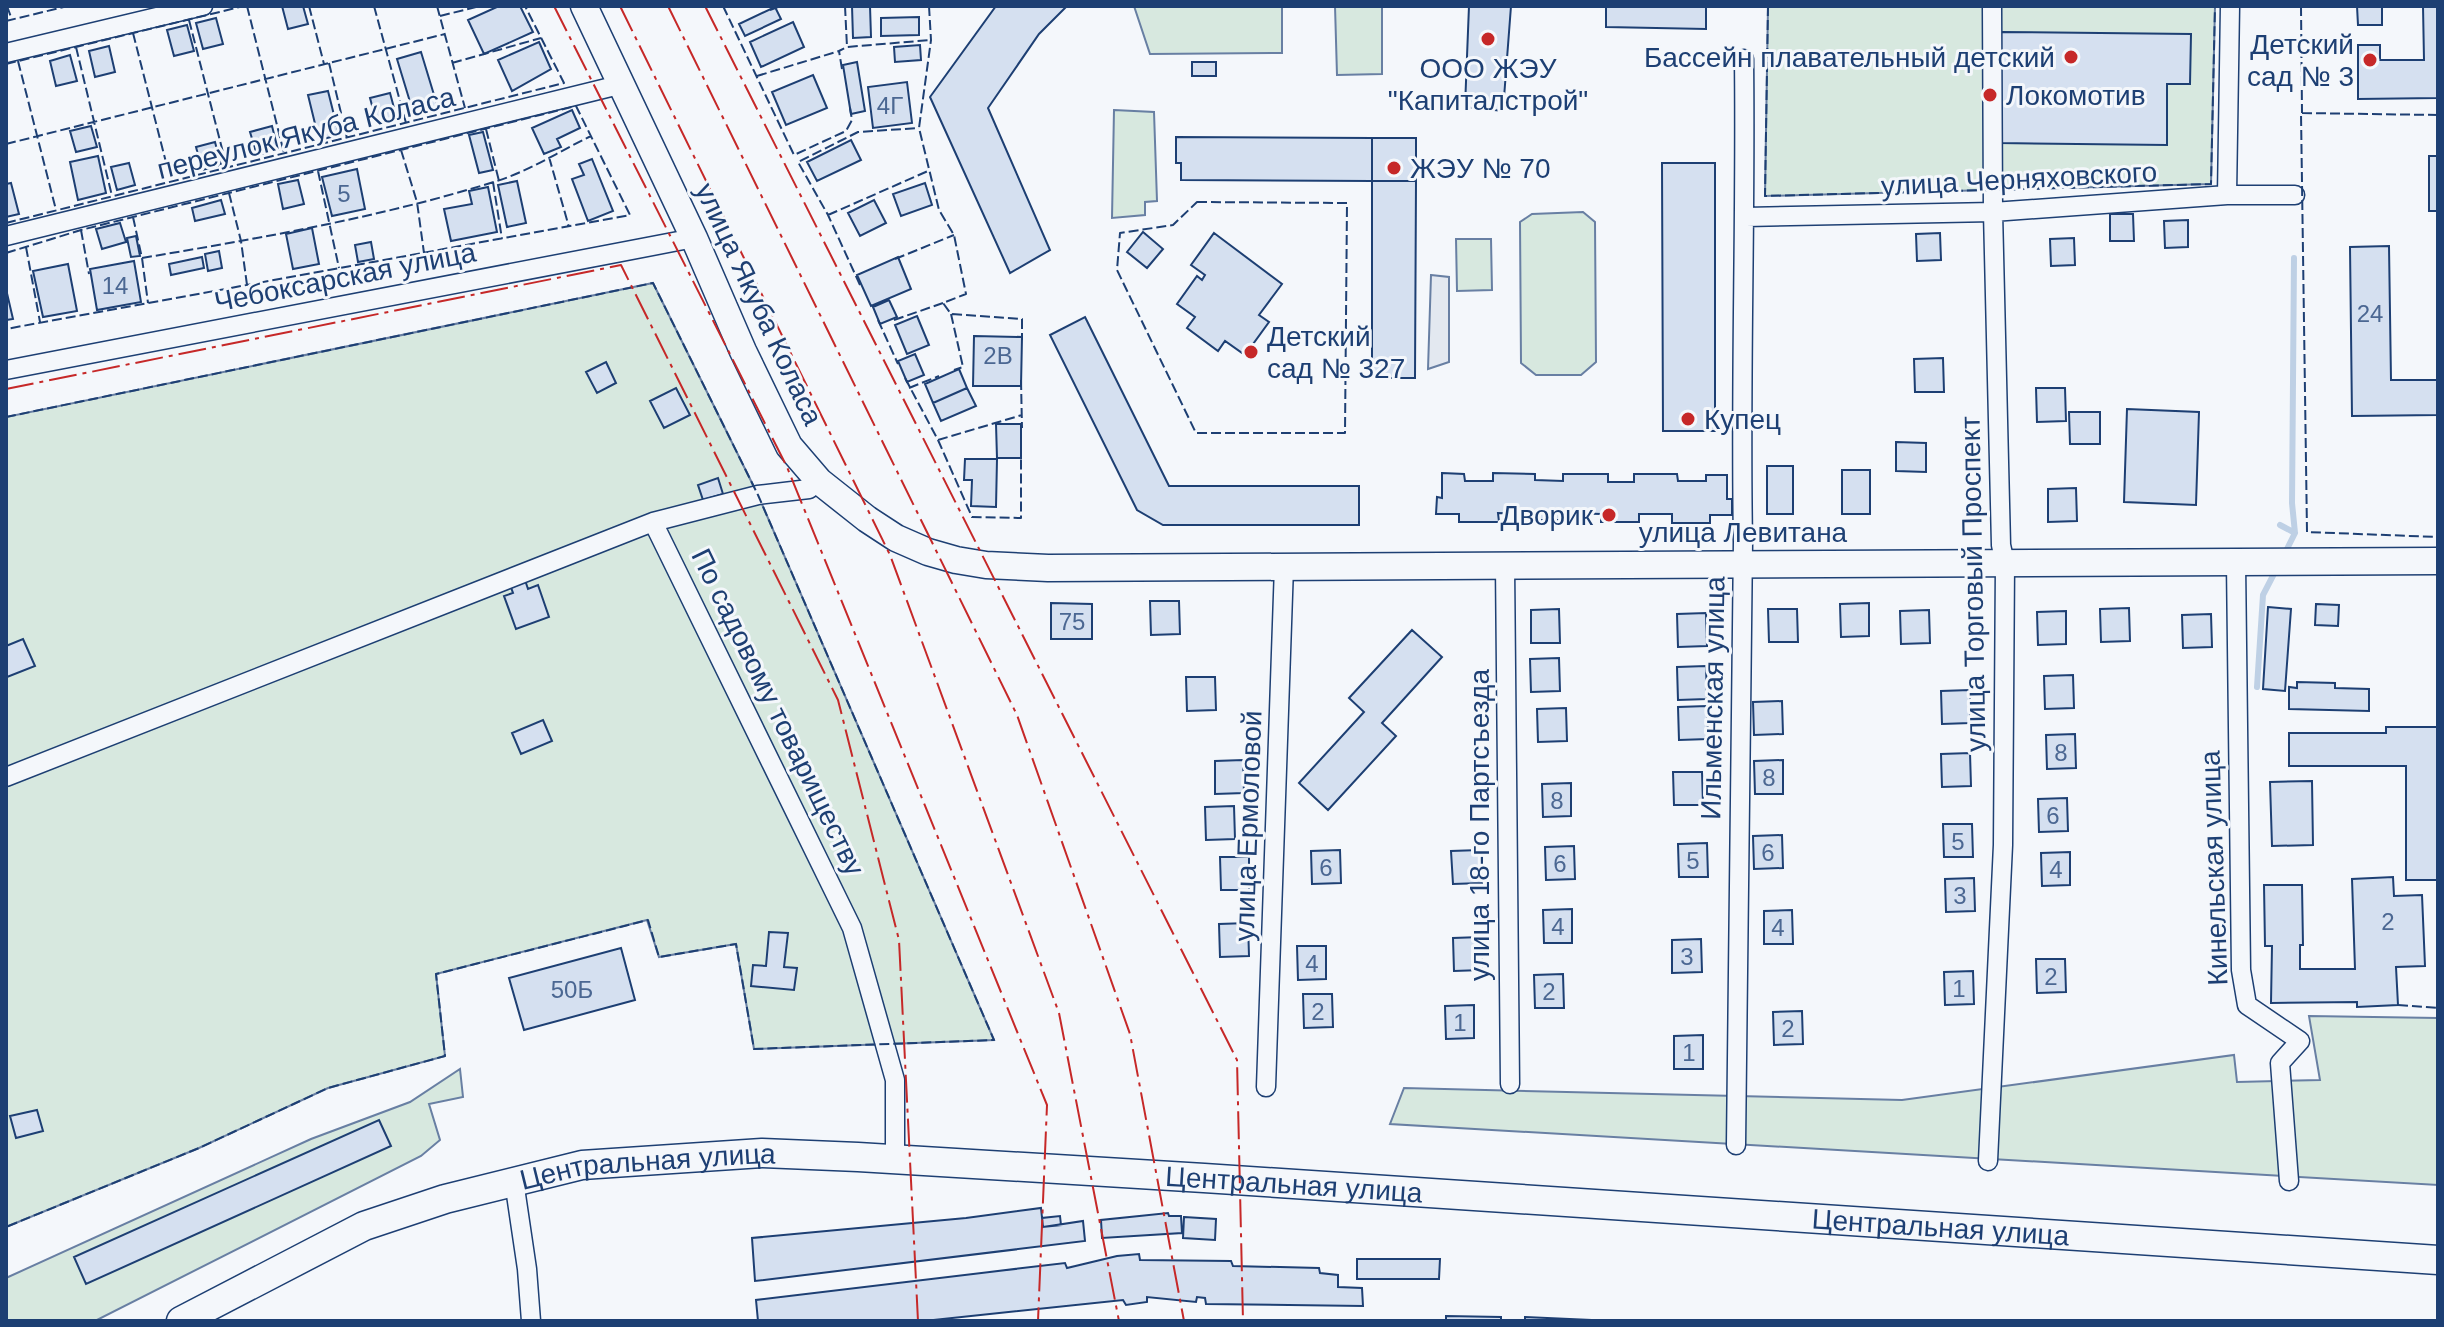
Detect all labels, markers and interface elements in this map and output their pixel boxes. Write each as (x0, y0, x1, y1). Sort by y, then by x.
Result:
place label: Детский сад № 3 (2247, 29, 2354, 92)
marker: ООО ЖЭУ "Капиталстрой" (1479, 30, 1497, 48)
place label: Бассейн плавательный детский (1644, 42, 2055, 73)
marker: Бассейн плавательный детский (2062, 48, 2080, 66)
marker: Детский сад № 3 (2361, 51, 2379, 69)
place label: ООО ЖЭУ "Капиталстрой" (1388, 53, 1588, 116)
place label: Локомотив (2006, 80, 2146, 111)
street label: переулок Якуба Коласа (154, 81, 459, 185)
marker: Локомотив (1981, 86, 1999, 104)
house number: 4Г (877, 92, 903, 119)
place label: ЖЭУ № 70 (1410, 153, 1551, 184)
street label: улица Черняховского (1880, 156, 2158, 202)
marker: ЖЭУ № 70 (1385, 159, 1403, 177)
street label: улица Якуба Коласа (689, 178, 829, 430)
house number: 5 (337, 180, 351, 207)
street label: Чебоксарская улица (212, 236, 479, 318)
house number: 14 (102, 272, 128, 299)
house number: 24 (2357, 300, 2383, 327)
place label: Детский сад № 327 (1267, 321, 1405, 384)
house number: 2В (983, 342, 1013, 369)
marker: Детский сад № 327 (1242, 343, 1260, 361)
place label: Купец (1704, 404, 1781, 435)
marker: Купец (1679, 410, 1697, 428)
street label: улица Торговый Проспект (1955, 416, 1991, 752)
place label: Дворик (1500, 500, 1594, 531)
marker: Дворик (1600, 506, 1618, 524)
street label: улица Левитана (1639, 517, 1848, 548)
street label: По садовому товариществу (685, 544, 871, 880)
street label: Ильменская улица (1695, 575, 1731, 820)
house number: 75 (1059, 608, 1085, 635)
street label: улица 18-го Партсъезда (1464, 669, 1495, 981)
street label: улица Ермоловой (1228, 710, 1268, 942)
house number: 8 (2054, 739, 2068, 766)
street label: Кинельская улица (2194, 749, 2234, 986)
house number: 8 (1762, 764, 1776, 791)
house number: 8 (1550, 787, 1564, 814)
house number: 6 (2046, 802, 2060, 829)
house number: 5 (1951, 828, 1965, 855)
house number: 6 (1761, 839, 1775, 866)
house number: 5 (1686, 847, 1700, 874)
house number: 6 (1553, 850, 1567, 877)
house number: 6 (1319, 854, 1333, 881)
house number: 4 (2049, 856, 2063, 883)
house number: 3 (1953, 882, 1967, 909)
house number: 2 (2381, 908, 2395, 935)
house number: 4 (1551, 913, 1565, 940)
house number: 4 (1771, 914, 1785, 941)
house number: 3 (1680, 943, 1694, 970)
house number: 4 (1305, 950, 1319, 977)
house number: 2 (2044, 963, 2058, 990)
house number: 1 (1952, 975, 1966, 1002)
house number: 50Б (551, 976, 593, 1003)
house number: 2 (1542, 978, 1556, 1005)
house number: 2 (1311, 998, 1325, 1025)
house number: 1 (1453, 1009, 1467, 1036)
house number: 2 (1781, 1015, 1795, 1042)
house number: 1 (1682, 1039, 1696, 1066)
street label: Центральная улица (517, 1137, 777, 1195)
street label: Центральная улица (1164, 1160, 1424, 1208)
street label: Центральная улица (1811, 1203, 2071, 1251)

